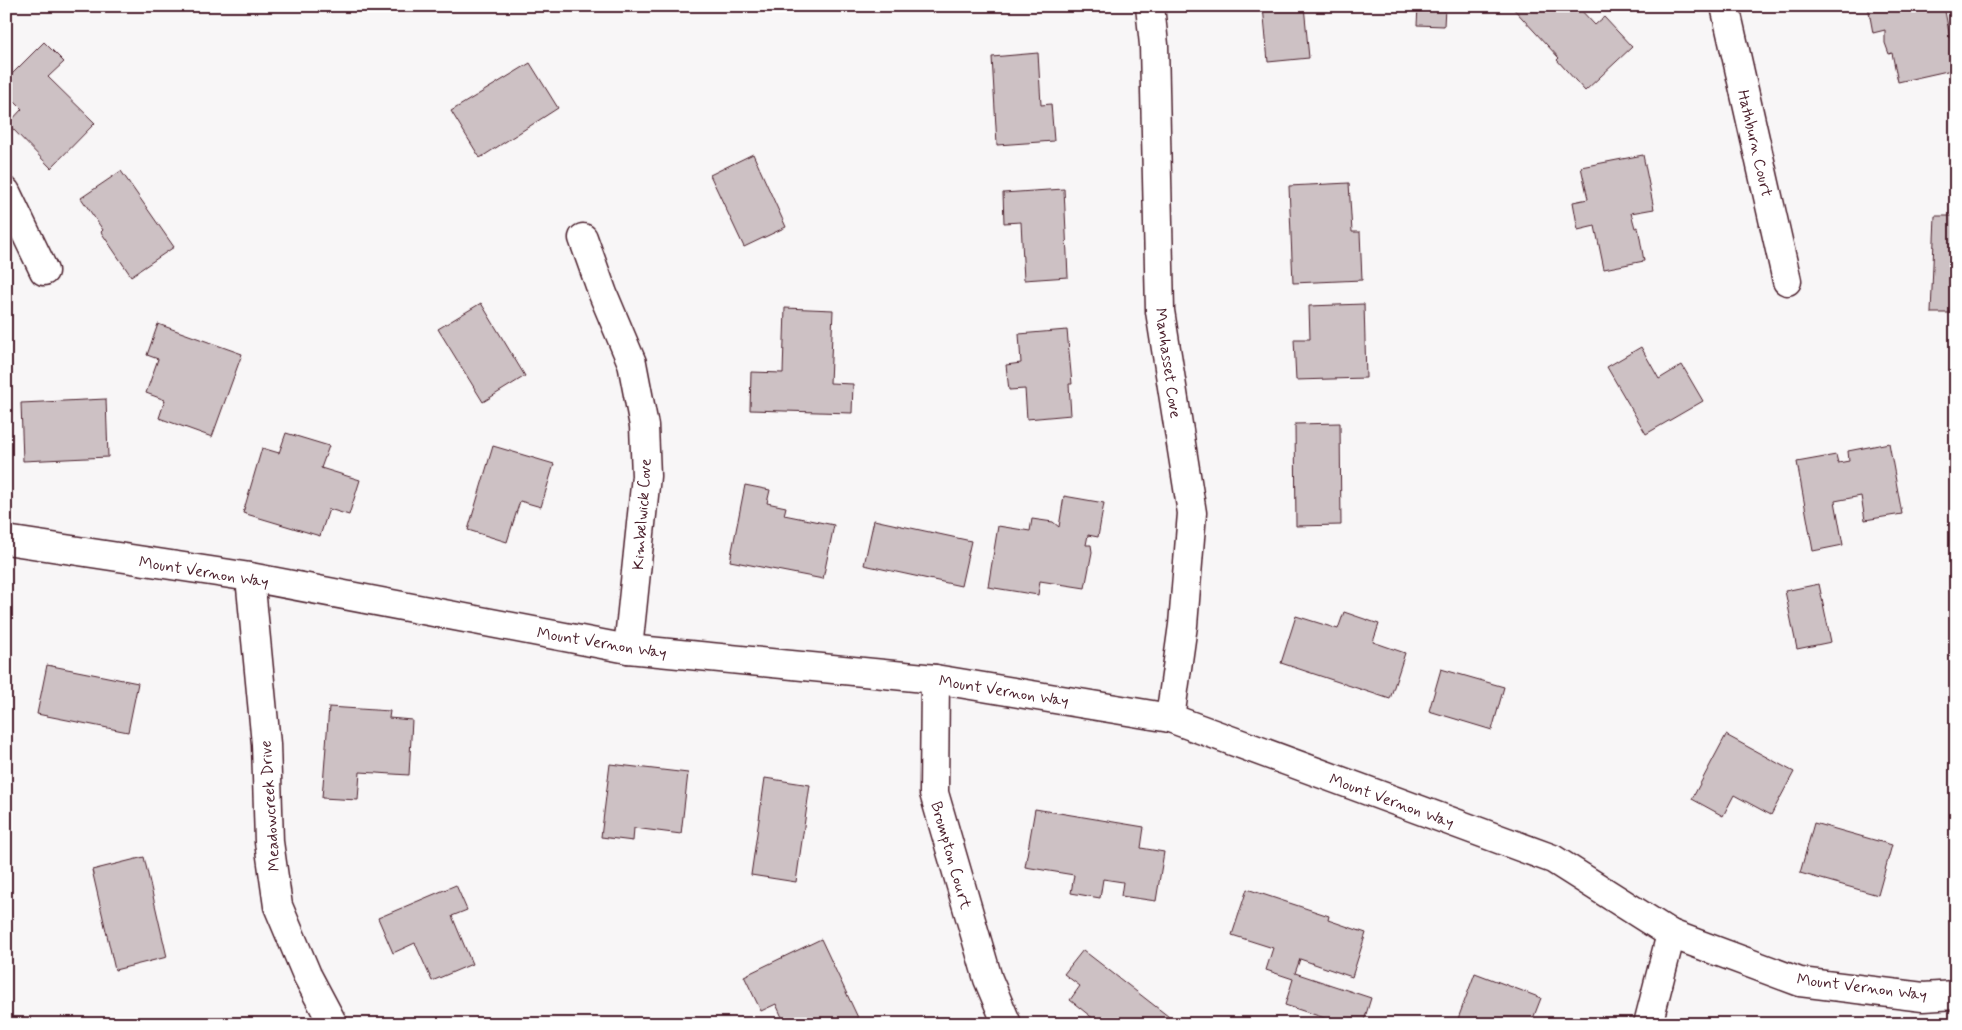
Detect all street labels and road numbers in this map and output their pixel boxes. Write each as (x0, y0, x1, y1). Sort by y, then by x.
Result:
street label: Hathburn Court (1732, 88, 1777, 199)
street label: Manhasset Cove (1149, 307, 1186, 420)
street label: Kimbelwick Cove (628, 457, 657, 571)
street label: Mount Vernon Way (137, 552, 270, 593)
street label: Mount Vernon Way (535, 623, 668, 664)
street label: Mount Vernon Way (937, 671, 1070, 712)
street label: Meadowcreek Drive (255, 740, 286, 872)
street label: Mount Vernon Way (1326, 769, 1457, 834)
street label: Brompton Court (925, 799, 976, 912)
street label: Mount Vernon Way (1795, 969, 1928, 1006)

